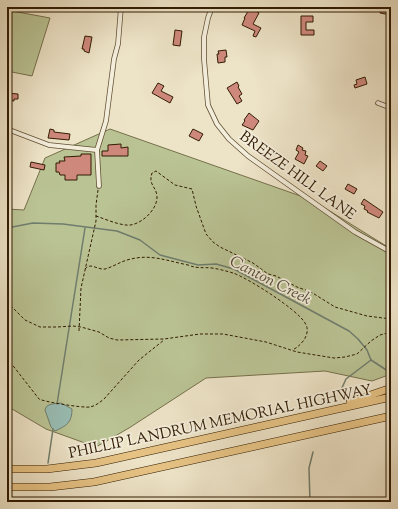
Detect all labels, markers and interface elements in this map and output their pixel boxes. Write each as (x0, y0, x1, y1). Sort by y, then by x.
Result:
street label: BREEZE HILL LANE (235, 127, 360, 226)
water label: Canton Creek (225, 251, 315, 312)
street label: PHILLIP LANDRUM MEMORIAL HIGHWAY (67, 380, 374, 465)

